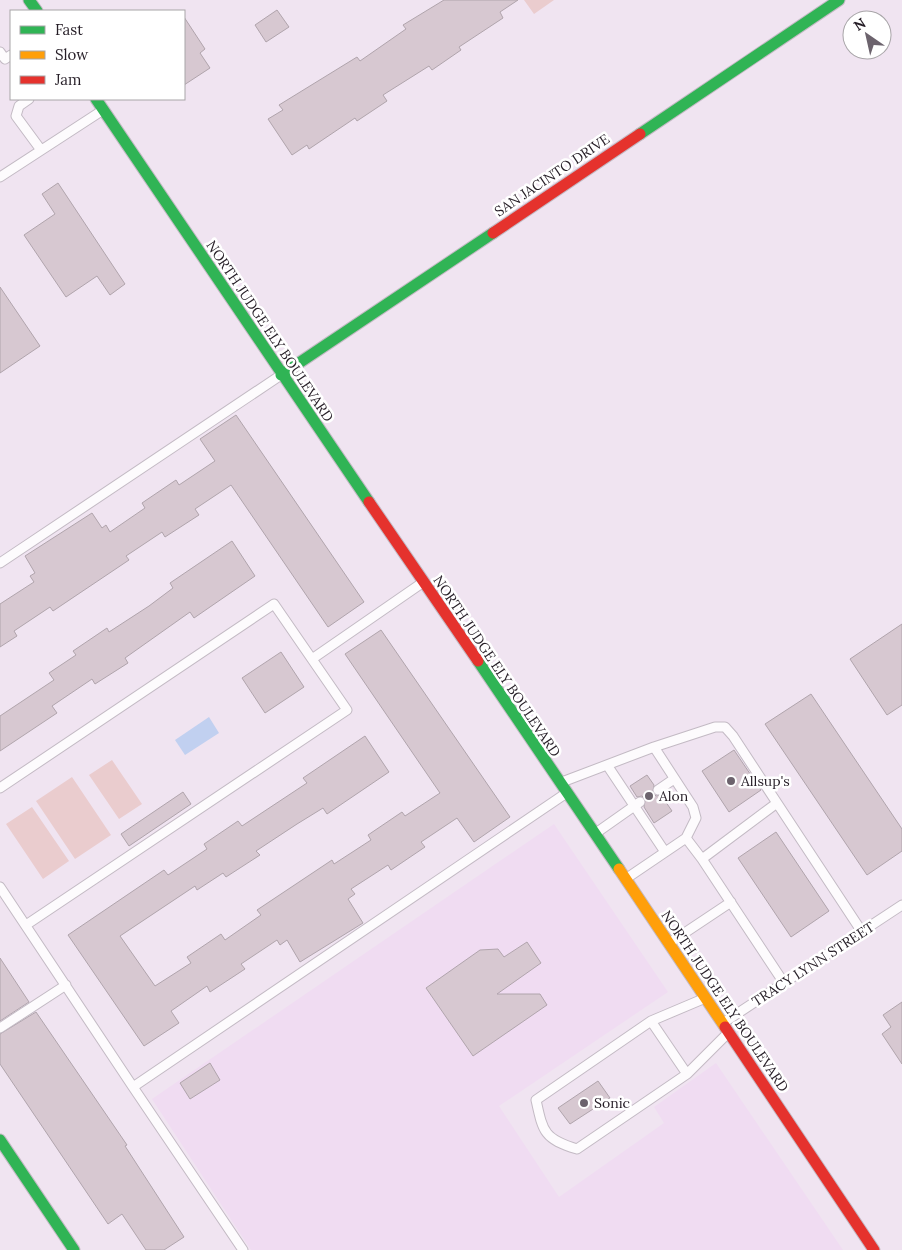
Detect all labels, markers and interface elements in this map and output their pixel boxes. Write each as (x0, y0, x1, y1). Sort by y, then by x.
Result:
legend (10, 10, 185, 100)
north arrow (842, 10, 892, 60)
text: N (850, 14, 869, 35)
text: Fast (55, 20, 83, 39)
text: Slow (55, 45, 88, 64)
text: Jam (54, 70, 82, 89)
street label: SAN JACINTO DRIVE (491, 130, 613, 220)
street label: NORTH JUDGE ELY BOULEVARD (202, 237, 338, 425)
street label: NORTH JUDGE ELY BOULEVARD (429, 572, 565, 760)
place label: Allsup's (740, 772, 790, 790)
marker: Allsup's (725, 775, 737, 787)
place label: Alon (658, 787, 689, 805)
marker: Alon (643, 790, 655, 802)
street label: NORTH JUDGE ELY BOULEVARD (657, 907, 793, 1095)
street label: TRACY LYNN STREET (748, 918, 878, 1010)
place label: Sonic (594, 1094, 630, 1112)
marker: Sonic (578, 1097, 590, 1109)

